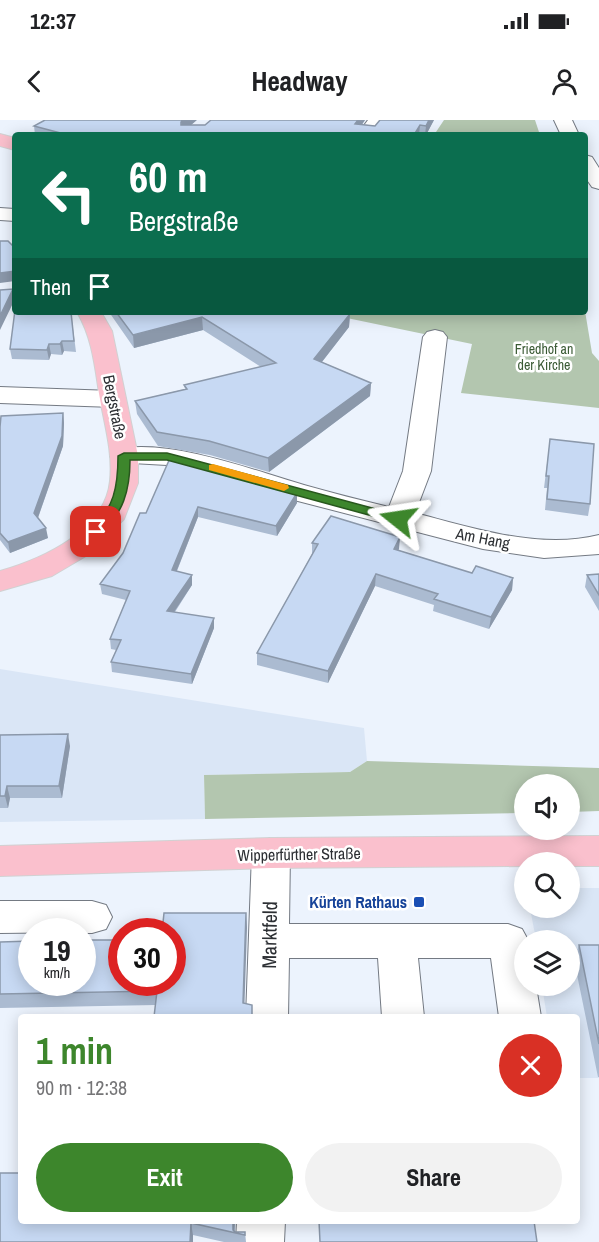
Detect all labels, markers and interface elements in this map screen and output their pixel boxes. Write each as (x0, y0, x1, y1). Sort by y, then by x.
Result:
text: 12:37 (30, 6, 76, 36)
text: Headway (252, 63, 348, 99)
icon: back (18, 65, 51, 98)
icon: person (548, 65, 581, 98)
text: 60 m (129, 149, 208, 205)
icon: left (30, 156, 108, 234)
text: Bergstraße (129, 203, 239, 239)
icon: arrive (83, 270, 116, 303)
text: Then (30, 272, 71, 302)
park label: Friedhof an der Kirche (515, 340, 573, 374)
street label: Bergstraße (98, 373, 132, 441)
position arrow (366, 487, 430, 551)
pin (70, 506, 121, 557)
icon: arrive (79, 515, 112, 548)
street label: Am Hang (453, 522, 513, 554)
map controls (514, 774, 580, 996)
button: sound (514, 774, 580, 840)
street label: Wipperfürther Straße (237, 842, 361, 866)
button: search (514, 852, 580, 918)
place label: Kürten Rathaus (309, 891, 407, 913)
marker: Kürten Rathaus (412, 895, 426, 909)
street label: Marktfeld (255, 901, 283, 969)
speed limit sign: 30 (108, 918, 186, 996)
text: 19 (43, 930, 71, 970)
button: layers (514, 930, 580, 996)
text: km/h (44, 962, 70, 983)
text: 1 min (36, 1027, 113, 1075)
button: close (499, 1034, 562, 1097)
text: 90 m · 12:38 (36, 1074, 127, 1101)
button: Exit (36, 1143, 293, 1212)
button: Share (305, 1143, 562, 1212)

